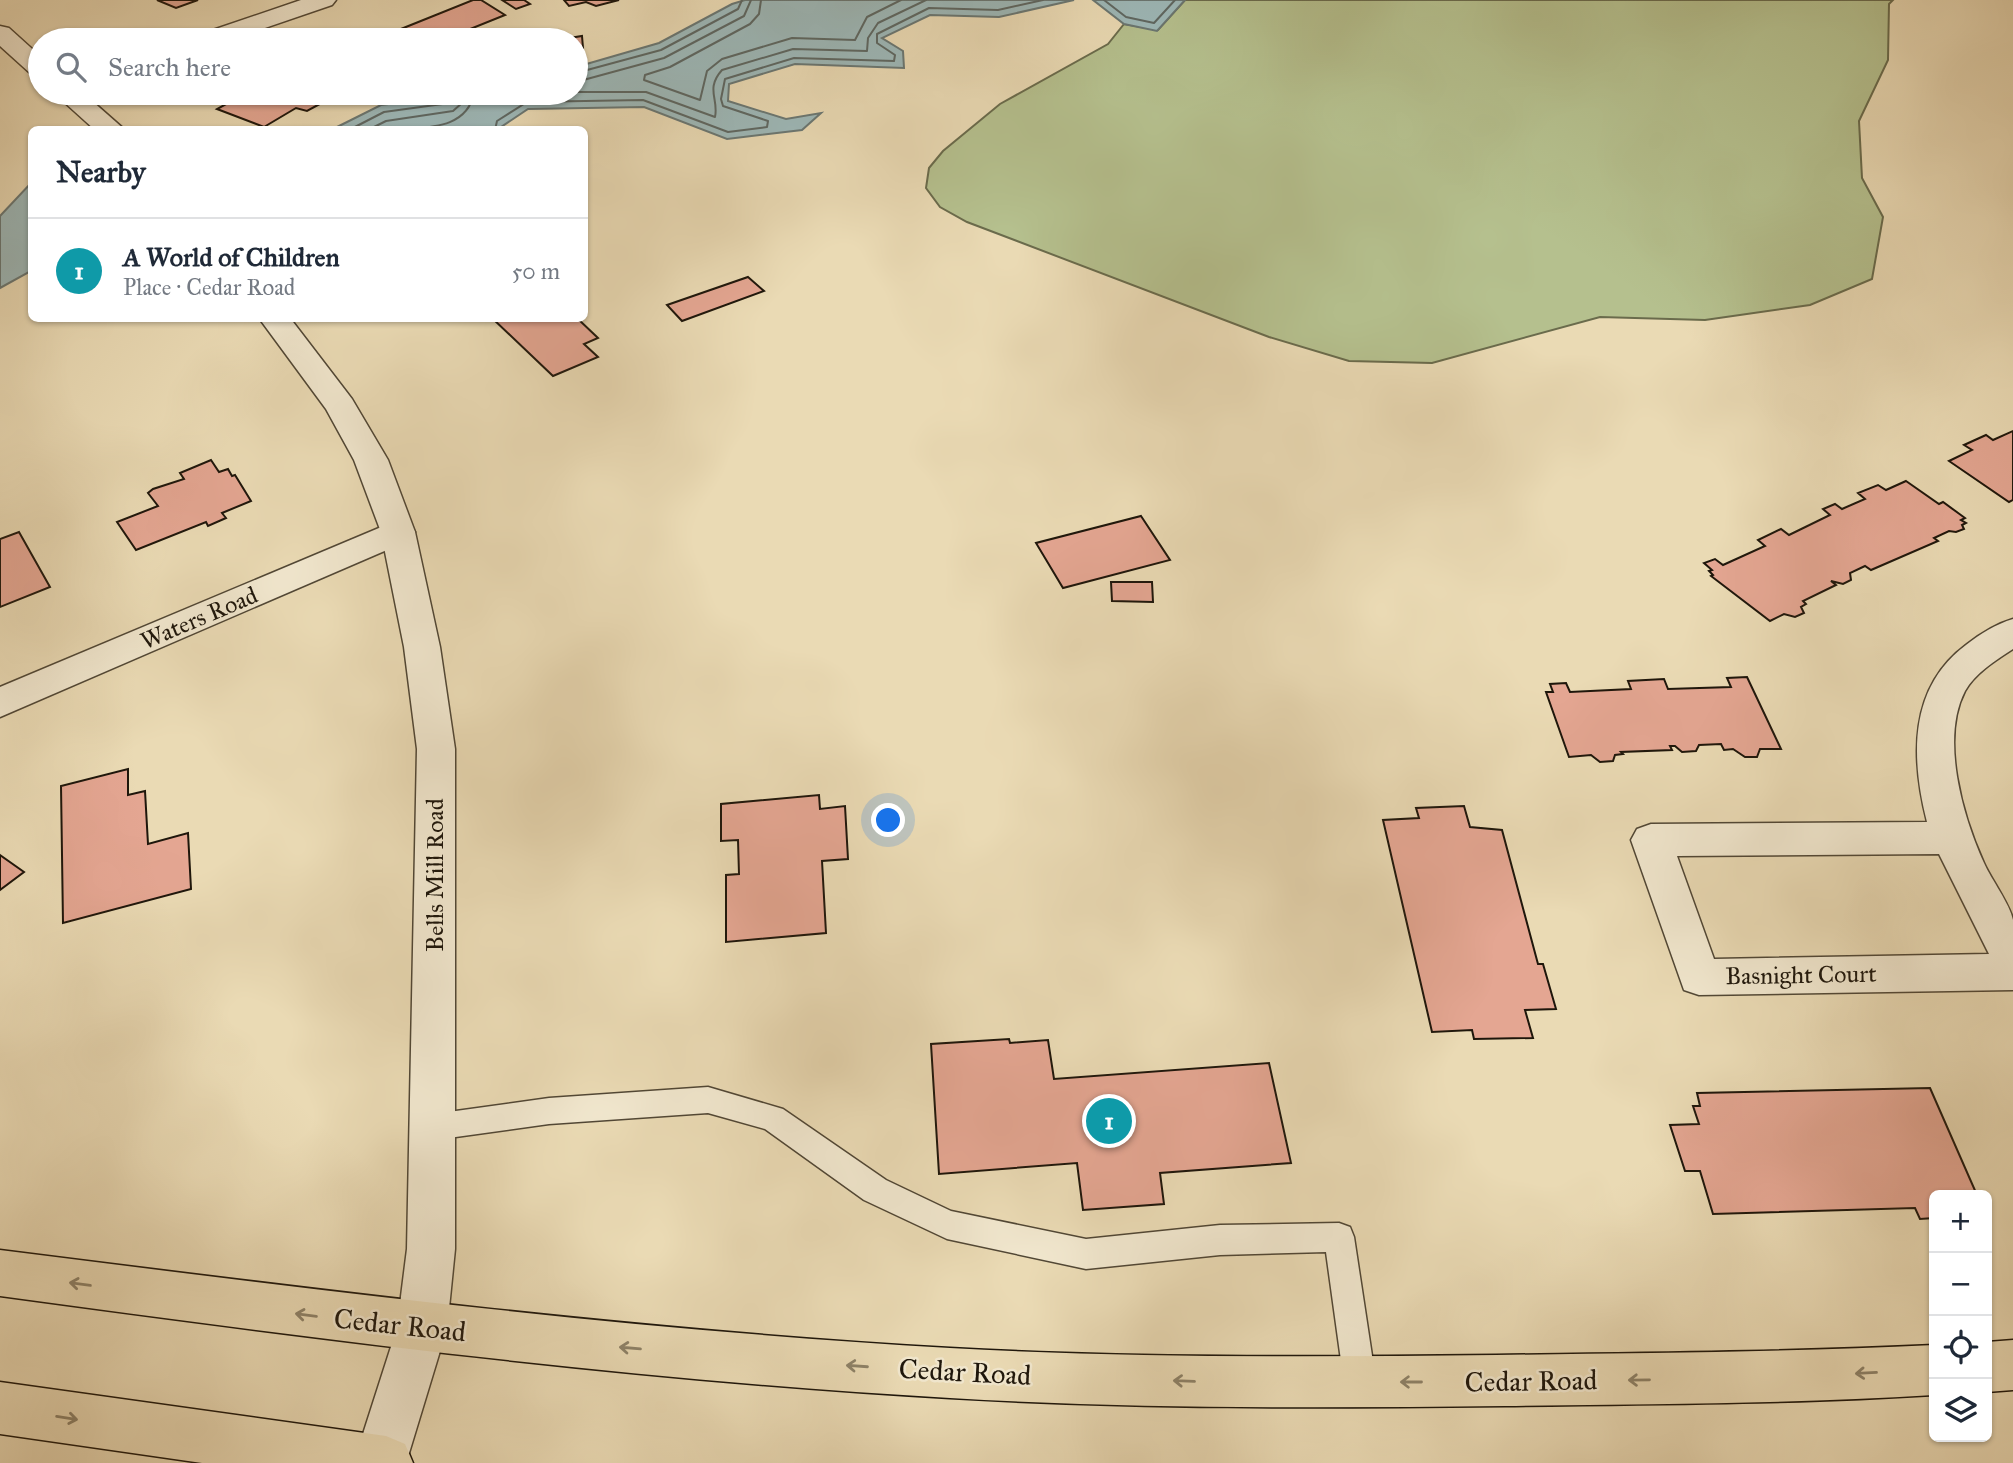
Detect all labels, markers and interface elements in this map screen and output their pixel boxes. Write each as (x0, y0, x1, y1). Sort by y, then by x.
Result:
search box (28, 28, 588, 105)
icon: search (52, 48, 90, 86)
text: Search here (108, 51, 231, 83)
text: Nearby (56, 154, 146, 190)
text: A World of Children (123, 241, 340, 273)
text: 1 (74, 257, 84, 285)
text: 50 m (512, 257, 560, 285)
text: Place · Cedar Road (123, 273, 295, 301)
street label: Waters Road (136, 580, 262, 656)
street label: Bells Mill Road (420, 798, 450, 952)
your location (871, 803, 905, 837)
street label: Basnight Court (1725, 959, 1877, 991)
pin: 1 (1086, 1095, 1132, 1147)
map controls (1929, 1190, 1992, 1442)
button: + (1929, 1190, 1992, 1253)
button: − (1929, 1253, 1992, 1316)
one-way arrow (70, 1277, 92, 1290)
street label: Cedar Road (332, 1301, 468, 1349)
one-way arrow (295, 1308, 318, 1321)
button: locate (1929, 1316, 1992, 1379)
one-way arrow (620, 1341, 642, 1354)
street label: Cedar Road (898, 1351, 1032, 1393)
one-way arrow (846, 1359, 869, 1372)
street label: Cedar Road (1464, 1362, 1598, 1400)
one-way arrow (1855, 1367, 1878, 1380)
one-way arrow (1627, 1373, 1650, 1386)
one-way arrow (1173, 1374, 1196, 1387)
one-way arrow (1400, 1375, 1423, 1389)
button: layers (1929, 1379, 1992, 1442)
one-way arrow (56, 1412, 78, 1425)

